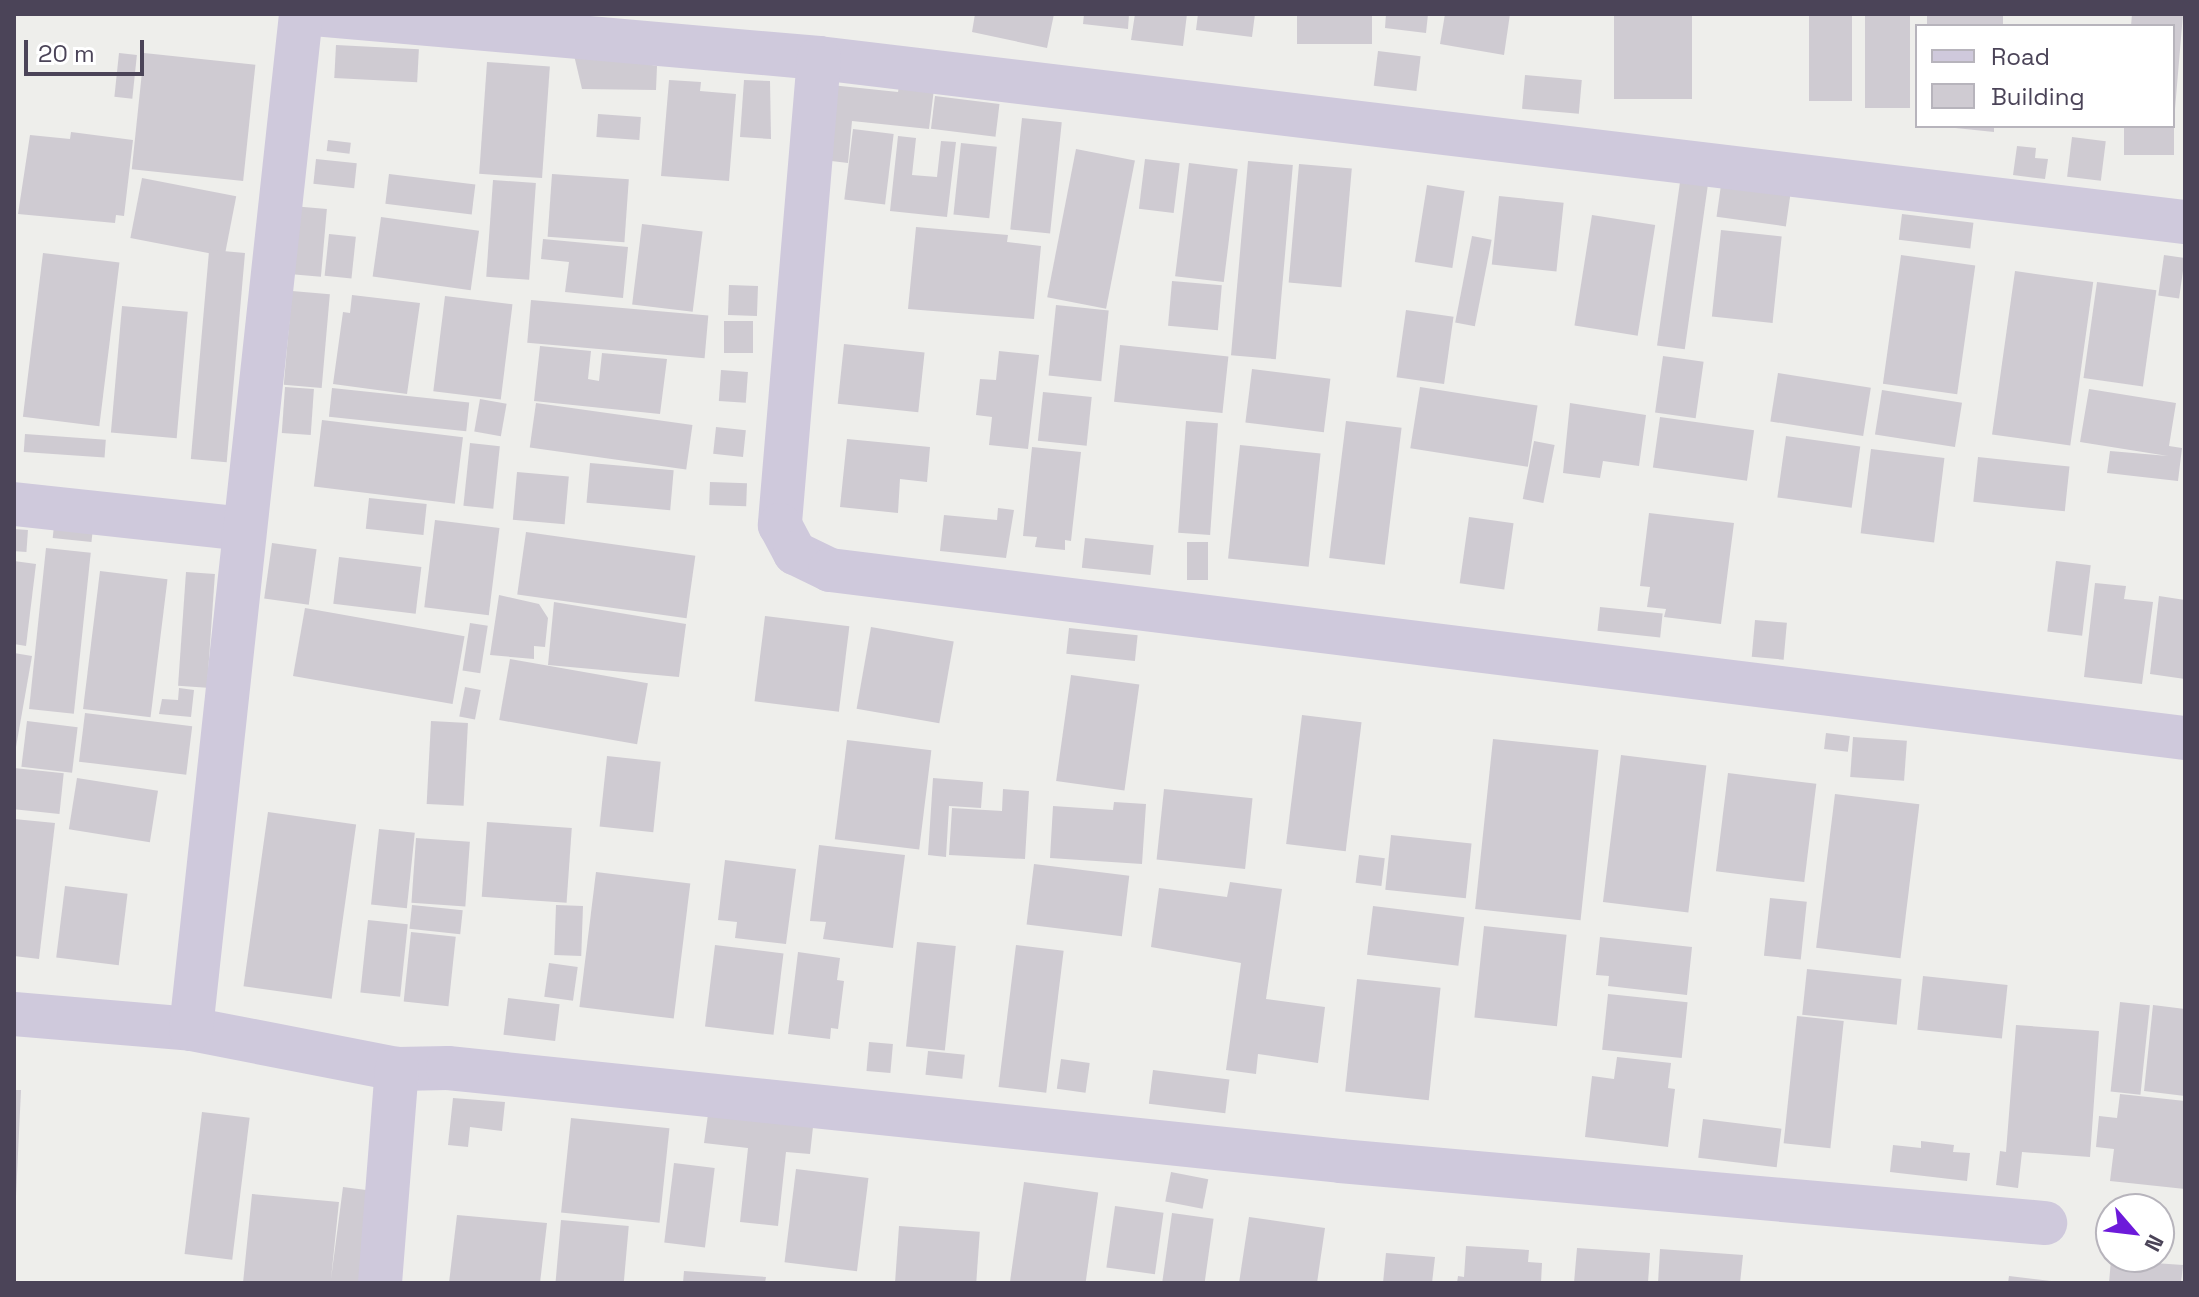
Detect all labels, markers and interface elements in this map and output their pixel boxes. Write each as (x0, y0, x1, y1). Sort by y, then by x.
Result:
scale bar (28, 24, 148, 74)
legend (1915, 24, 2175, 128)
text: 20 m (38, 38, 95, 69)
text: Road (1991, 41, 2050, 72)
text: Building (1991, 81, 2085, 112)
north arrow (2095, 1193, 2175, 1273)
text: N (2139, 1230, 2170, 1256)

